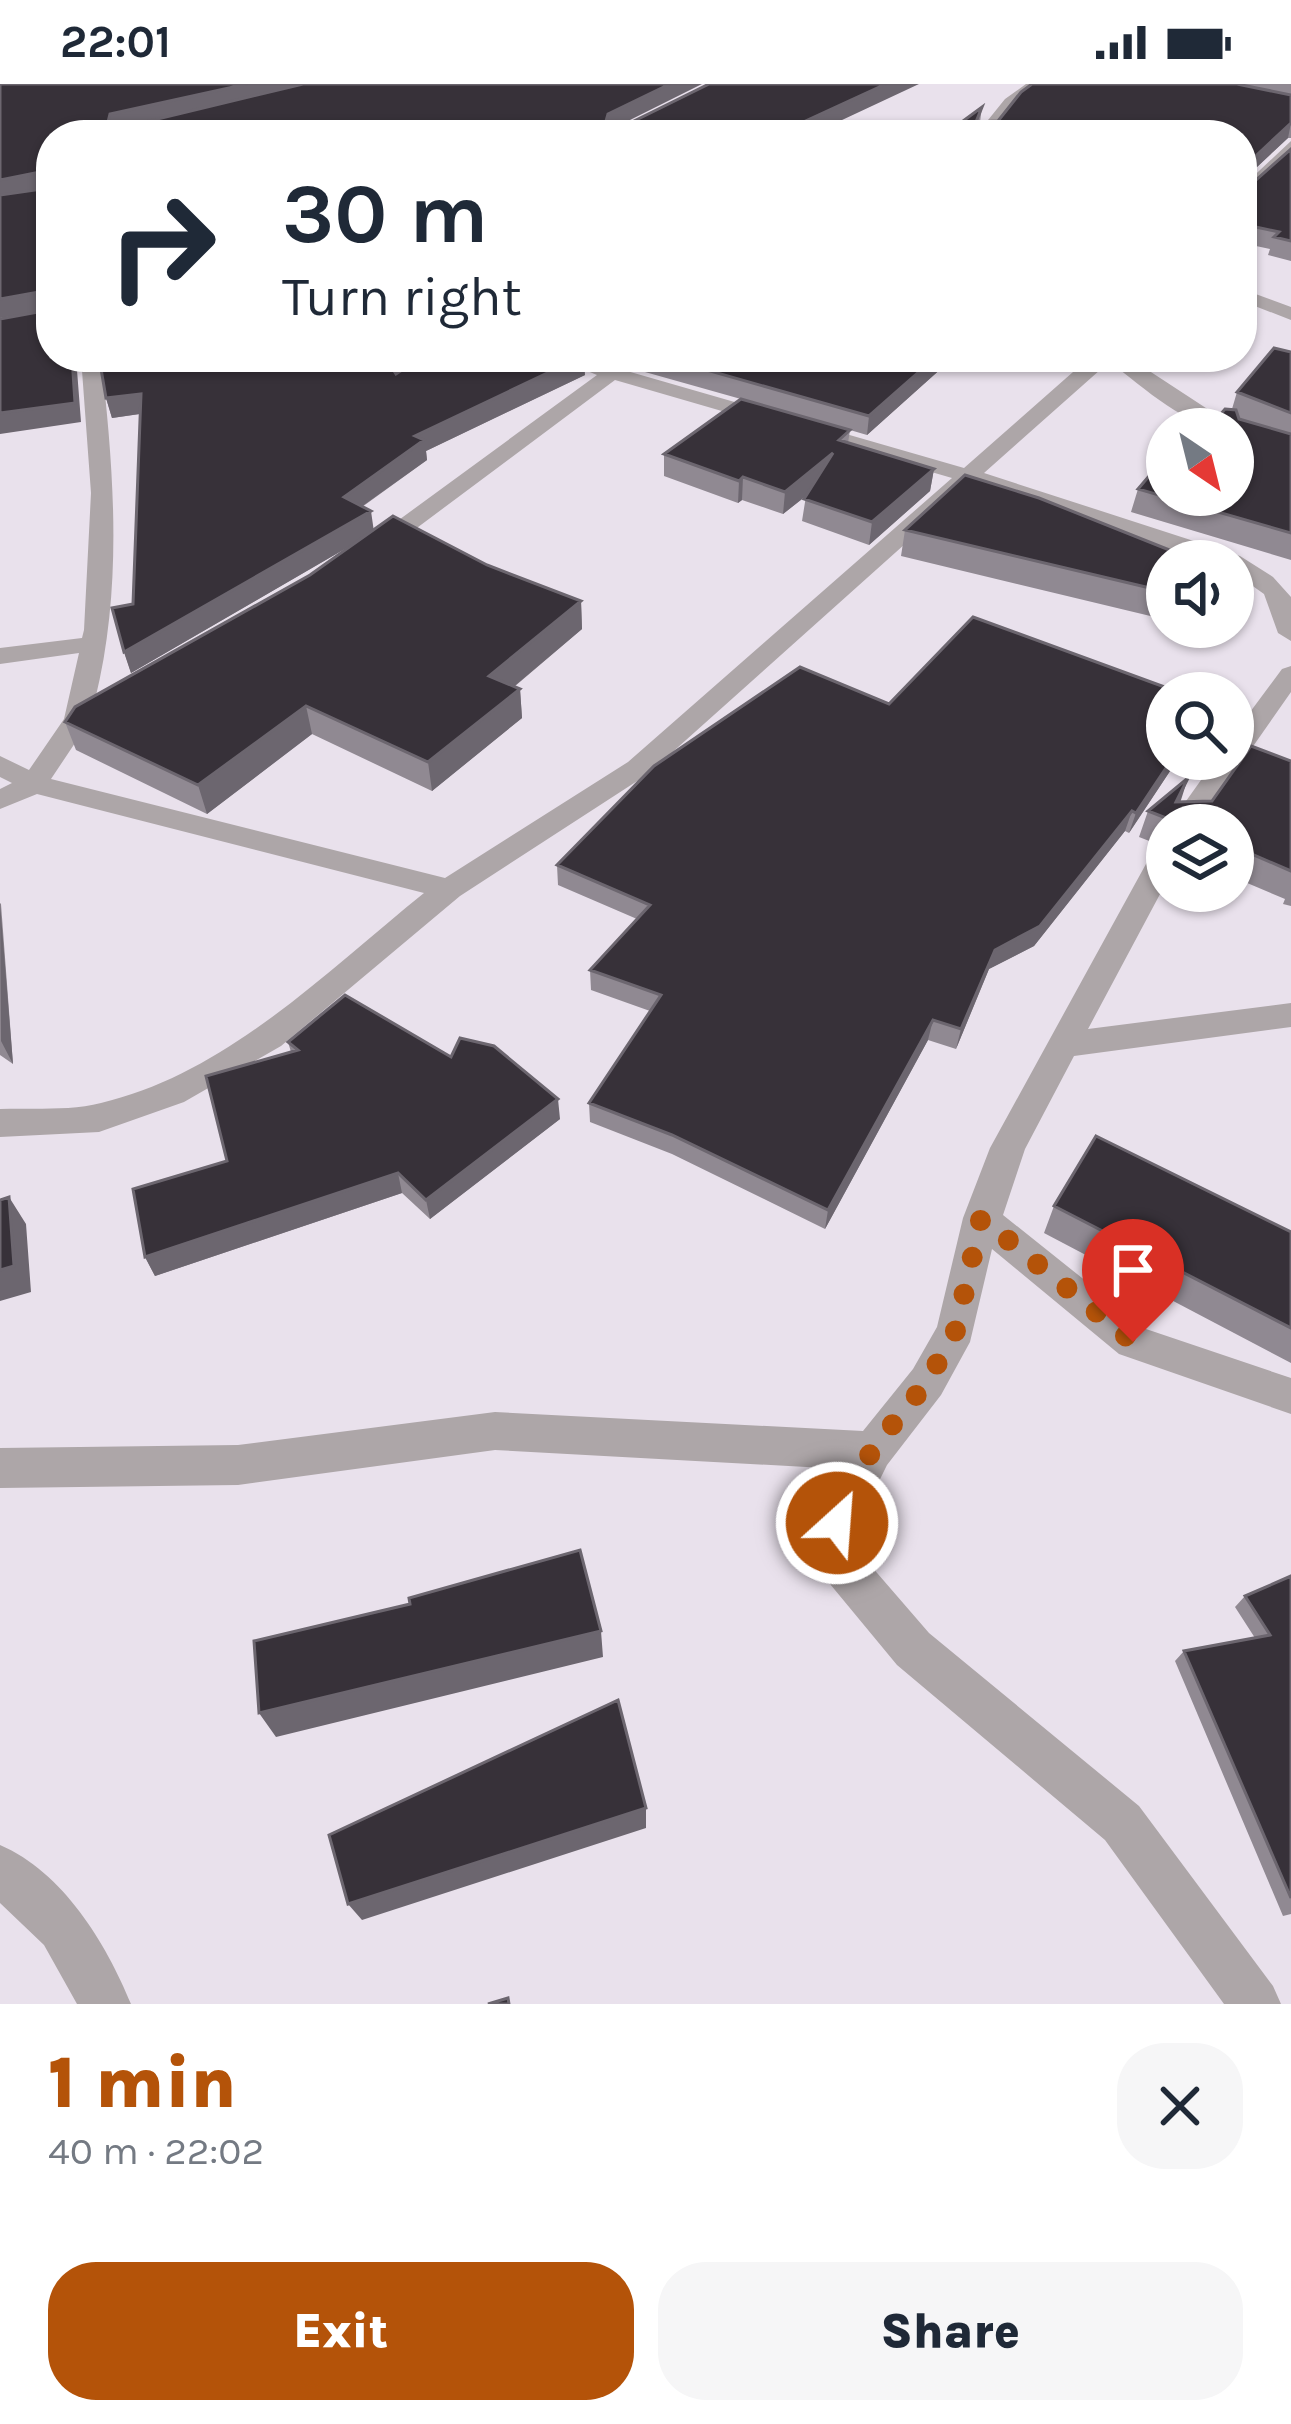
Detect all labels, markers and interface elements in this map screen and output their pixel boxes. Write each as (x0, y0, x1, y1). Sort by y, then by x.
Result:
text: 22:01 (60, 16, 171, 68)
text: 30 m (282, 165, 488, 263)
icon: right (84, 168, 240, 324)
text: Turn right (282, 265, 522, 329)
north arrow (1146, 408, 1254, 516)
map controls (1146, 408, 1254, 912)
button: sound (1146, 540, 1254, 648)
button: search (1146, 672, 1254, 780)
button: layers (1146, 804, 1254, 912)
pin (1082, 1219, 1184, 1342)
icon: arrive (1100, 1237, 1166, 1303)
position arrow (774, 1460, 900, 1586)
text: 1 min (48, 2041, 237, 2125)
button: close (1117, 2043, 1243, 2169)
text: 40 m · 22:02 (48, 2128, 264, 2174)
button: Exit (48, 2262, 634, 2400)
button: Share (658, 2262, 1243, 2400)

